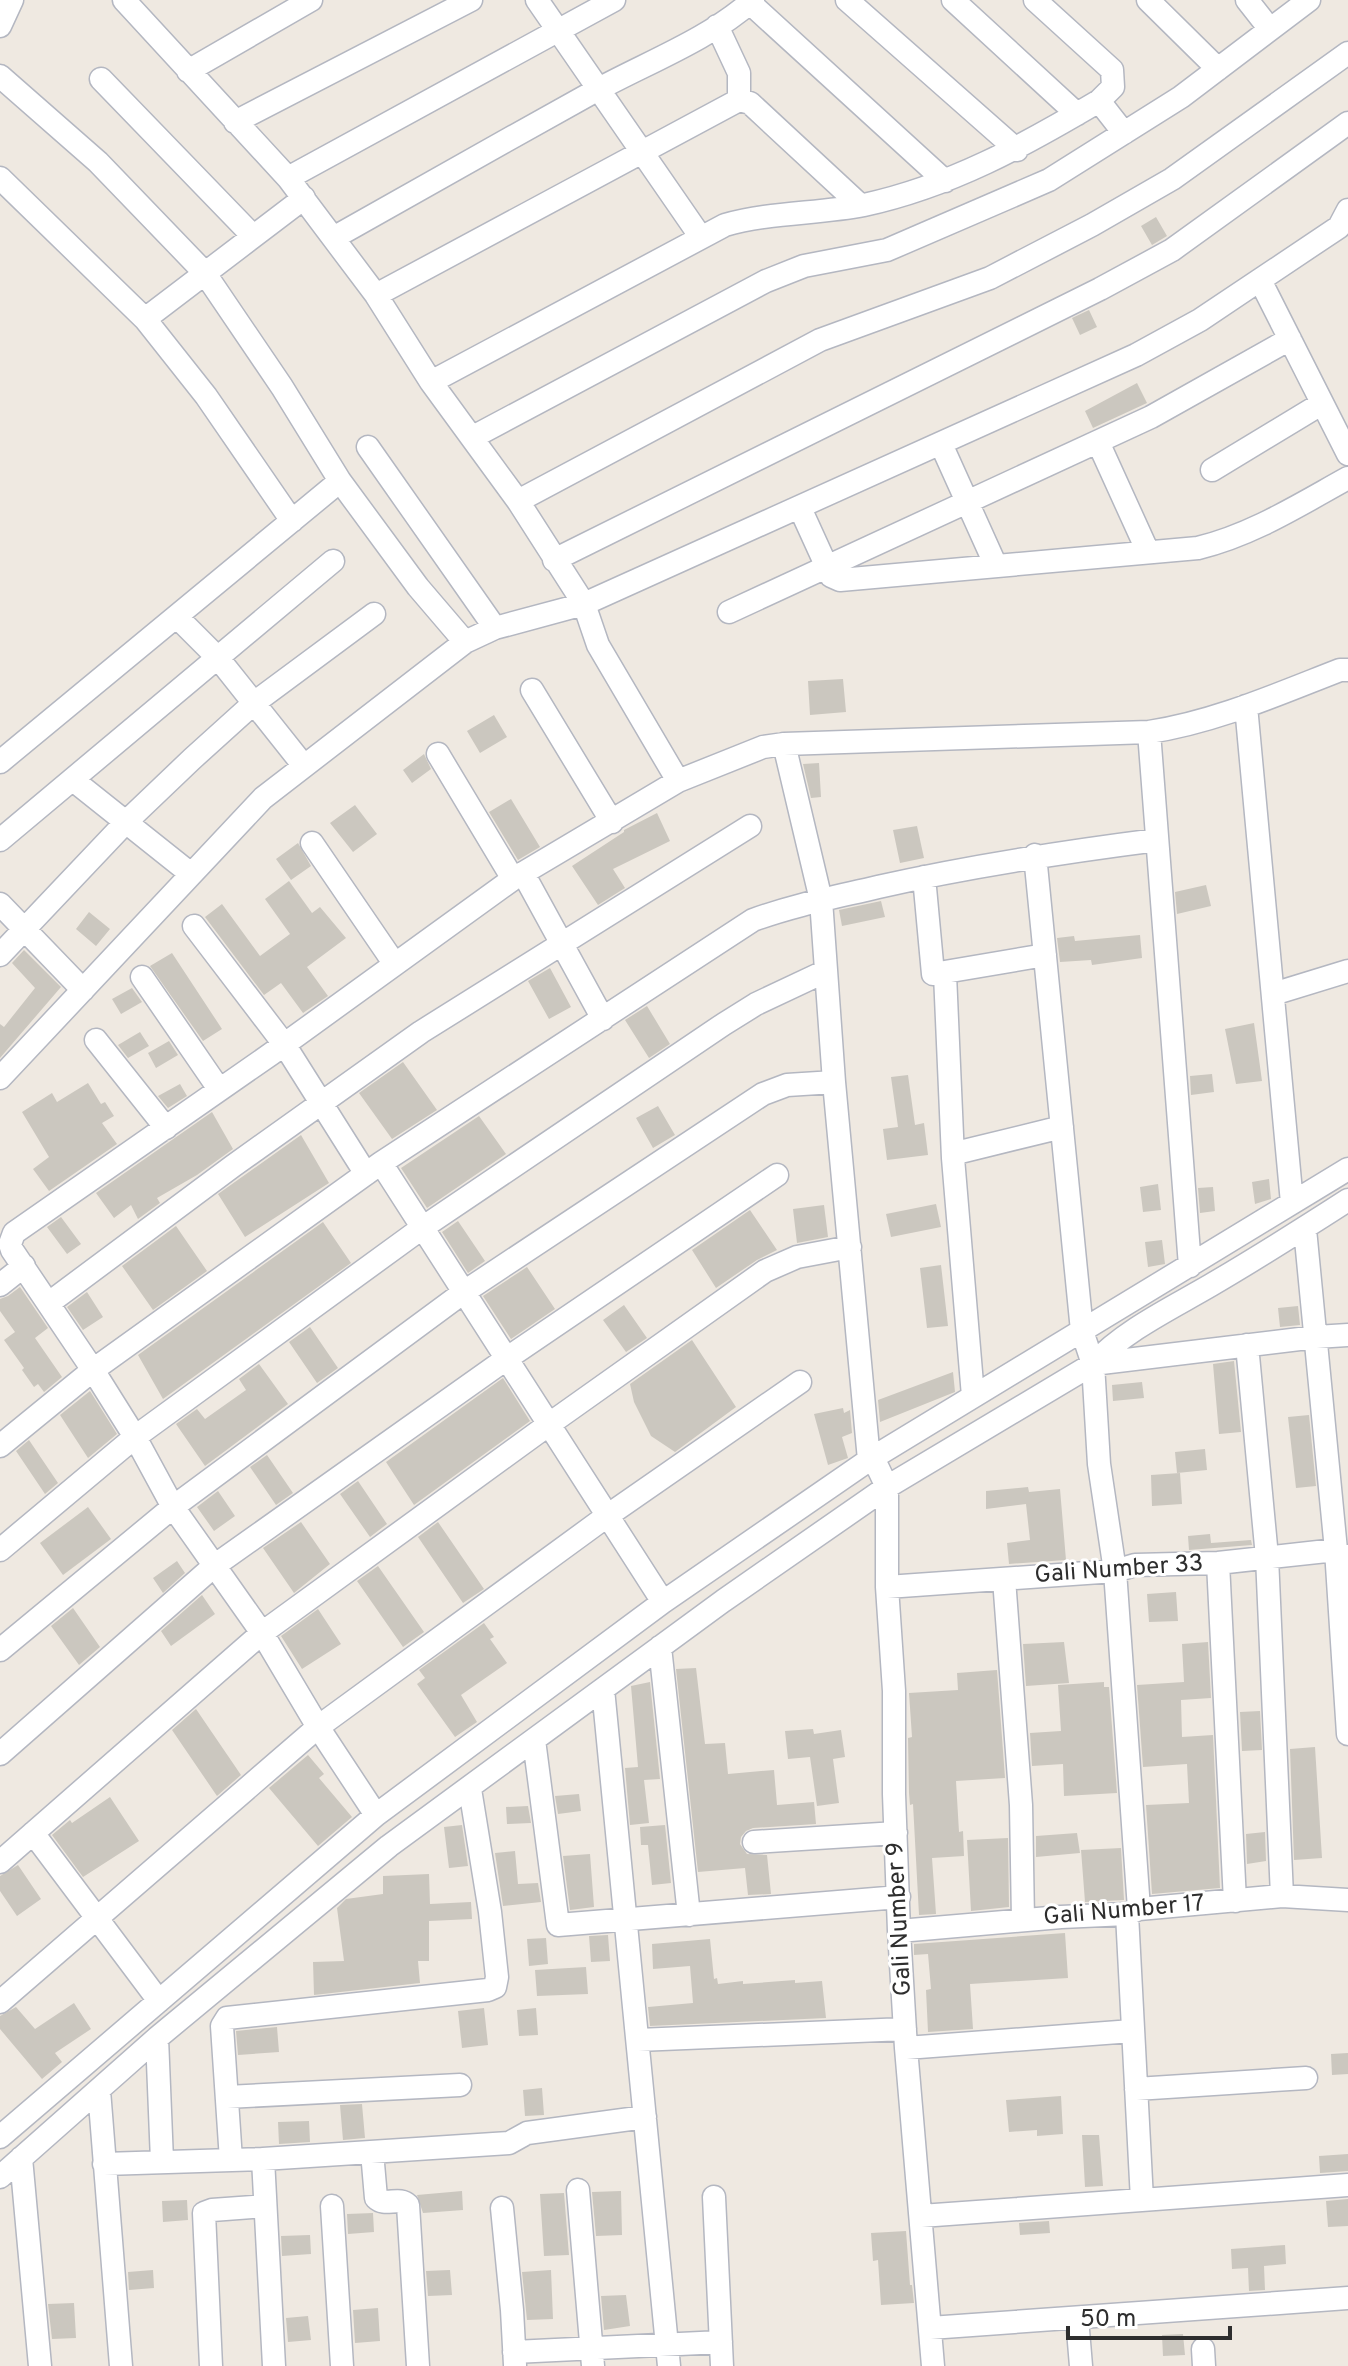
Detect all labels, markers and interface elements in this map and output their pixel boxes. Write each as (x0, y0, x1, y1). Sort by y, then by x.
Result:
street label: Gali Number 33 (1034, 1549, 1204, 1591)
street label: Gali Number 9 (881, 1841, 919, 1997)
street label: Gali Number 17 (1042, 1889, 1206, 1933)
scale bar (1068, 2290, 1230, 2340)
text: 50 m (1080, 2305, 1136, 2335)

